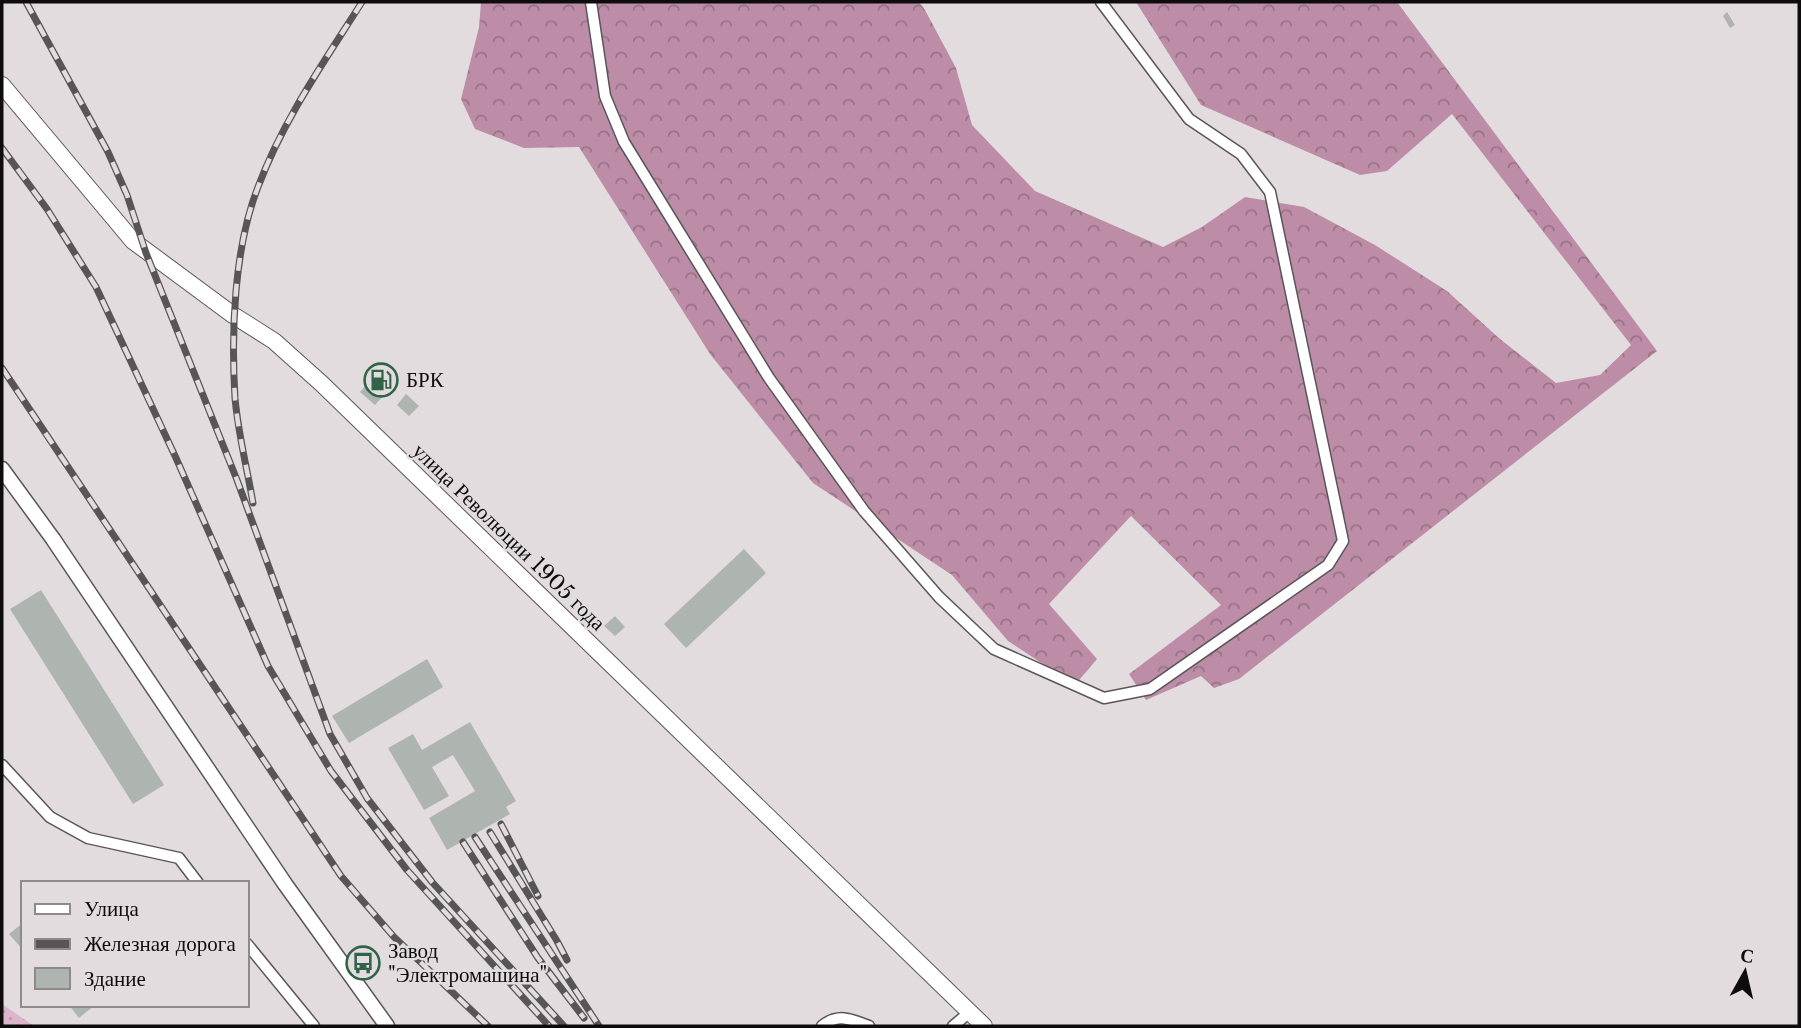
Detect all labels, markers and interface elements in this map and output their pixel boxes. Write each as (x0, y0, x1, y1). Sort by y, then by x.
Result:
fuel station icon: БРК (362, 361, 400, 399)
place label: БРК (406, 367, 445, 393)
street label: улица Революции 1905 года (407, 438, 611, 637)
legend (21, 881, 248, 1007)
text: Улица (84, 896, 139, 922)
text: Железная дорога (84, 931, 236, 957)
north arrow (1710, 937, 1780, 1007)
place label: Завод "Электромашина" (388, 938, 547, 988)
text: С (1739, 943, 1756, 968)
bus stop icon: Завод "Электромашина" (344, 944, 382, 982)
text: Здание (84, 966, 146, 992)

